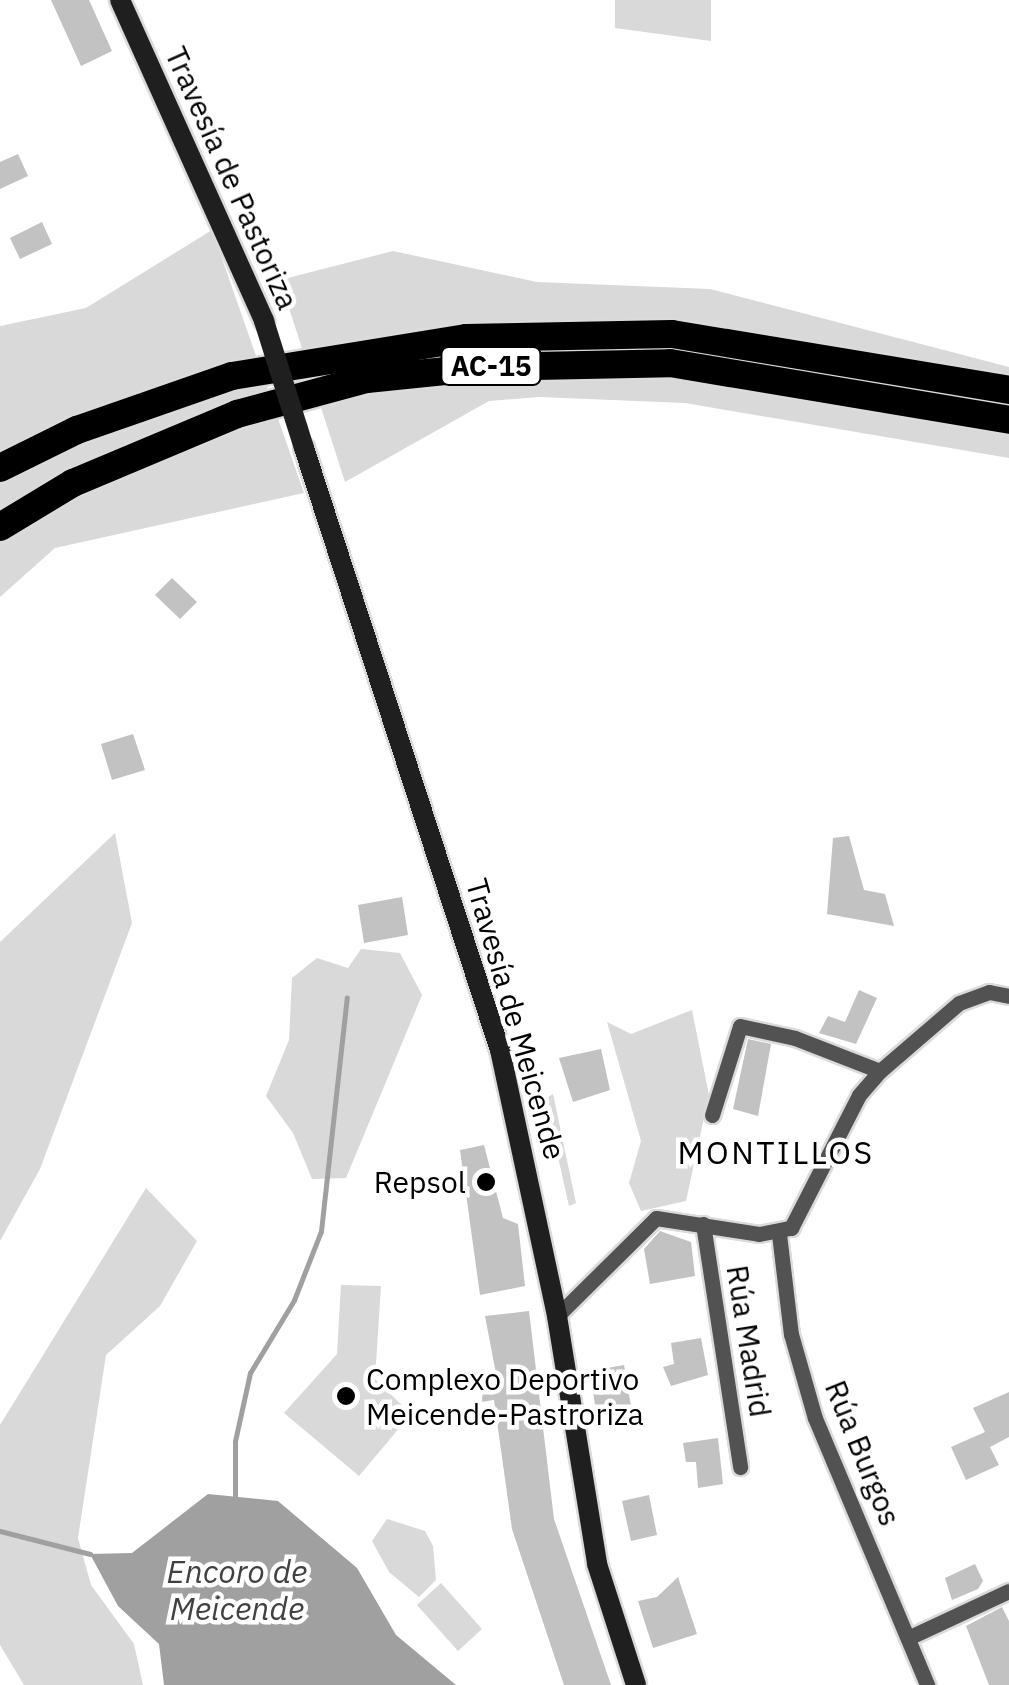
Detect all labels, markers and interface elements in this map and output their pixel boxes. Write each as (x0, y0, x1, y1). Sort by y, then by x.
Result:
street label: Travesía de Pastoriza (158, 41, 306, 315)
road number: AC-15 (438, 343, 544, 389)
street label: Travesía de Meicende (459, 875, 573, 1163)
district label: MONTILLOS (678, 1133, 874, 1171)
place label: Repsol (374, 1164, 466, 1200)
marker: Repsol (475, 1171, 497, 1193)
street label: Rúa Madrid (719, 1263, 779, 1419)
place label: Complexo Deportivo Meicende-Pastroriza (366, 1361, 644, 1432)
street label: Rúa Burgos (818, 1375, 908, 1531)
marker: Complexo Deportivo Meicende-Pastroriza (335, 1385, 357, 1407)
water label: Encoro de Meicende (167, 1553, 307, 1628)

